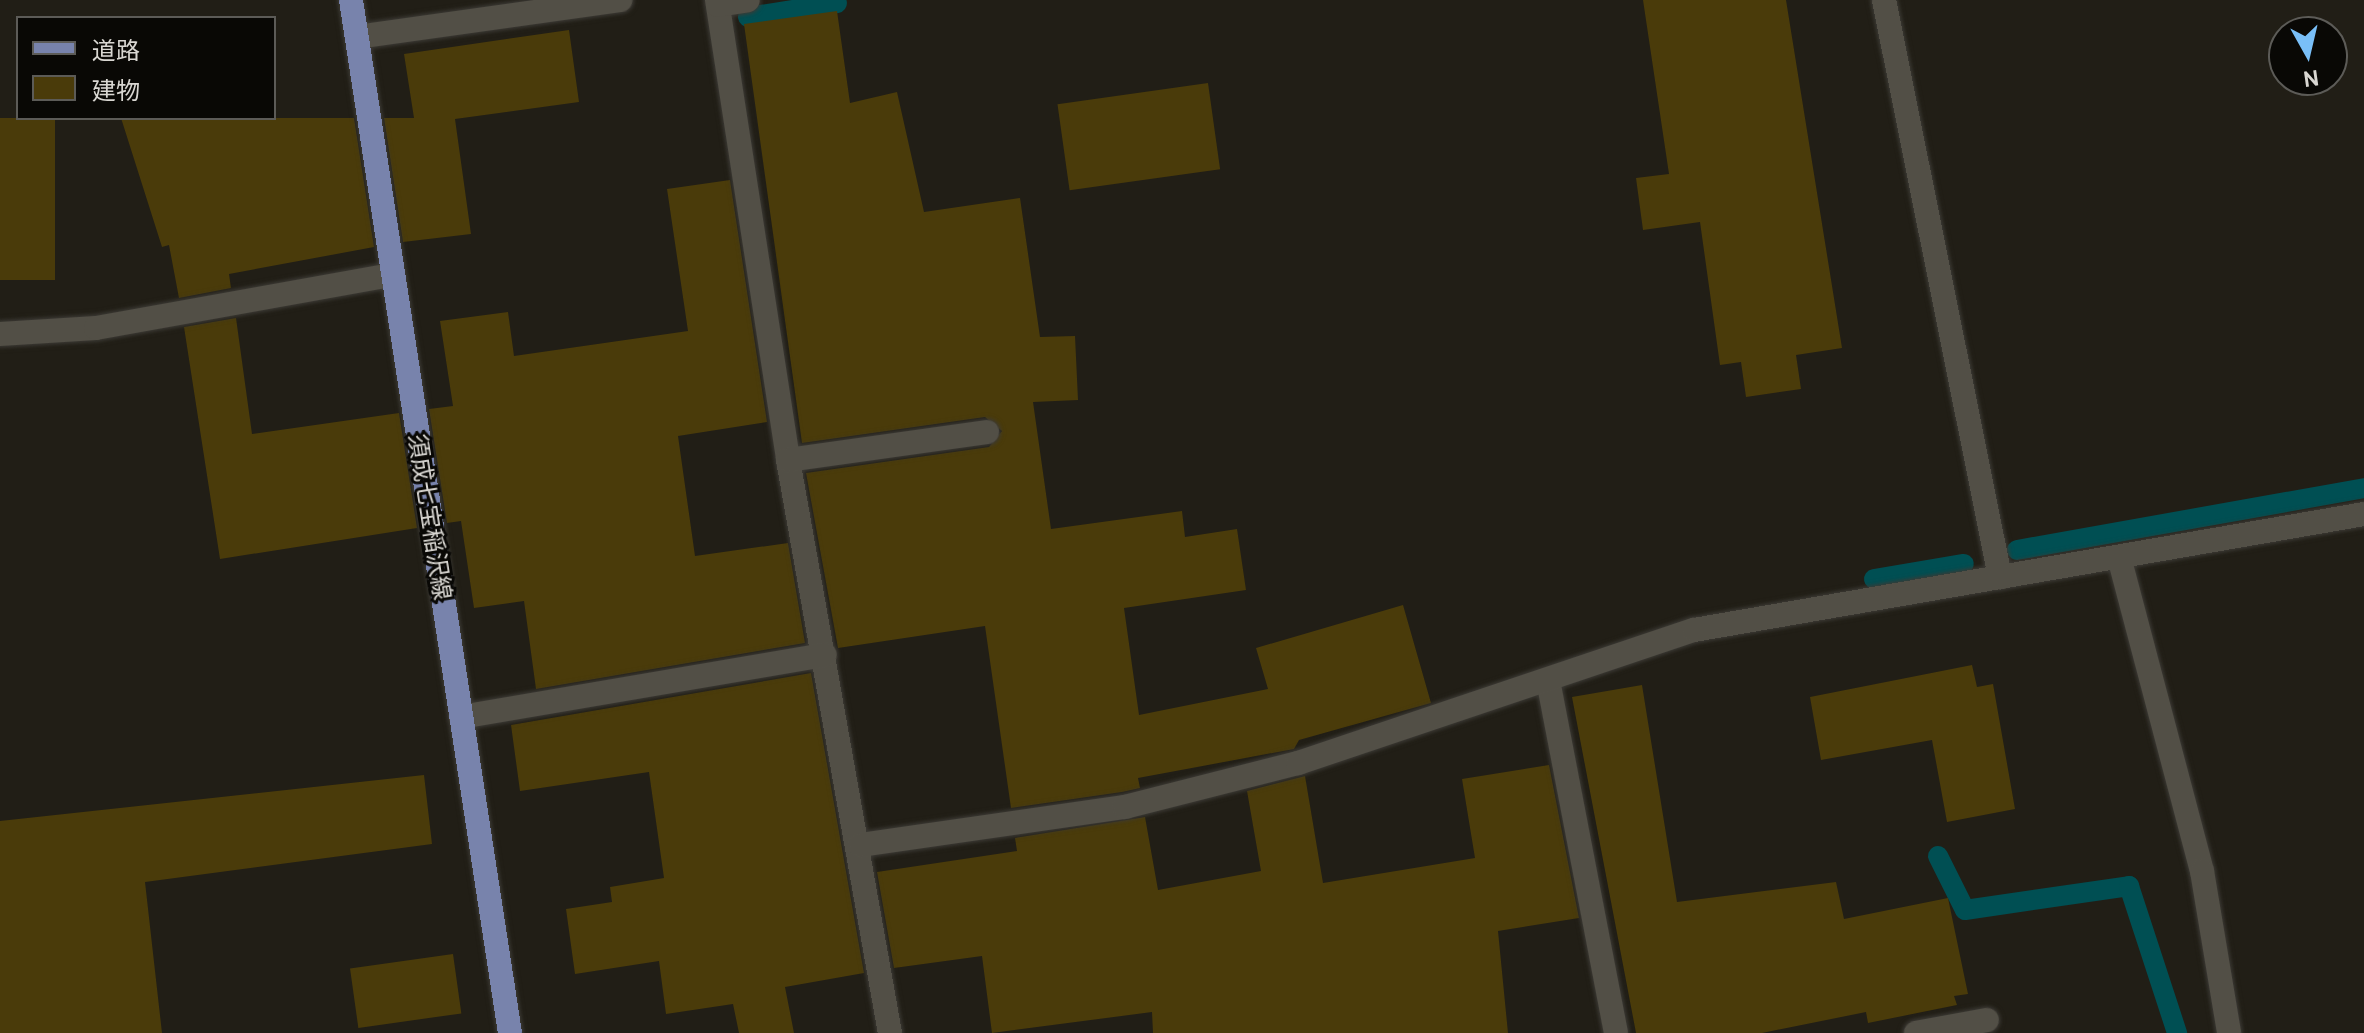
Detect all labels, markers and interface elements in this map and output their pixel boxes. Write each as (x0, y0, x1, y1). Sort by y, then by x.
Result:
legend (16, 16, 276, 120)
north arrow (2268, 16, 2348, 96)
text: 道路 (92, 36, 140, 65)
text: N (2302, 64, 2321, 93)
text: 建物 (92, 76, 140, 105)
street label: 須成七宝稲沢線 (403, 432, 457, 602)

